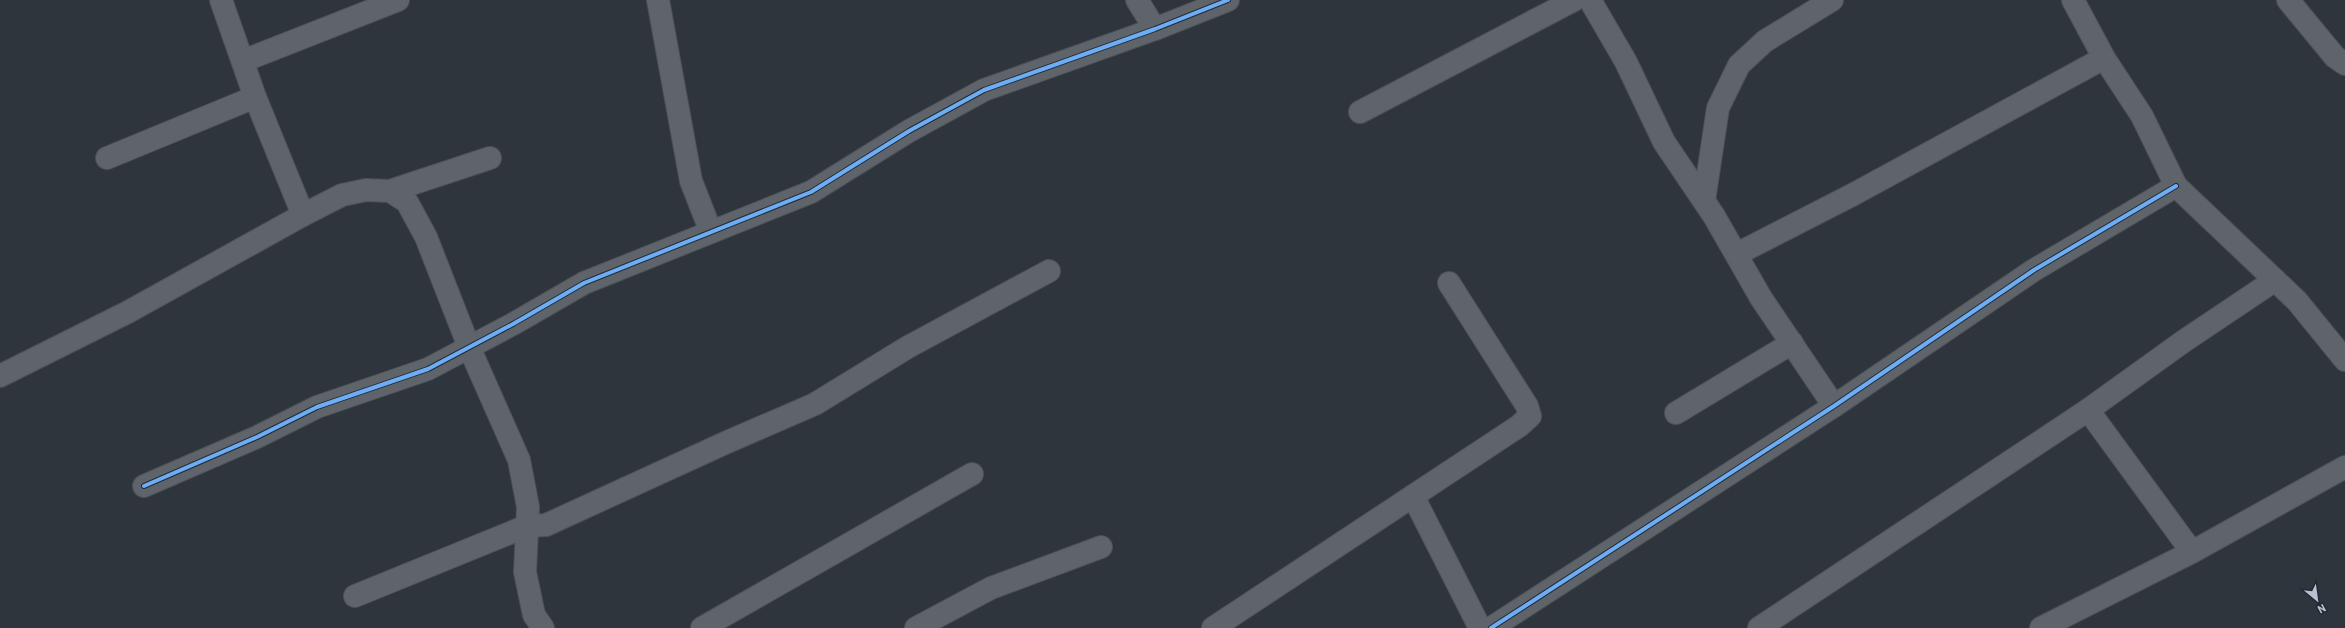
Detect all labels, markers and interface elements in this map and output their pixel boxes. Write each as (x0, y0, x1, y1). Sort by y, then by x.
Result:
north arrow (2297, 580, 2337, 620)
text: N (2316, 602, 2328, 617)

